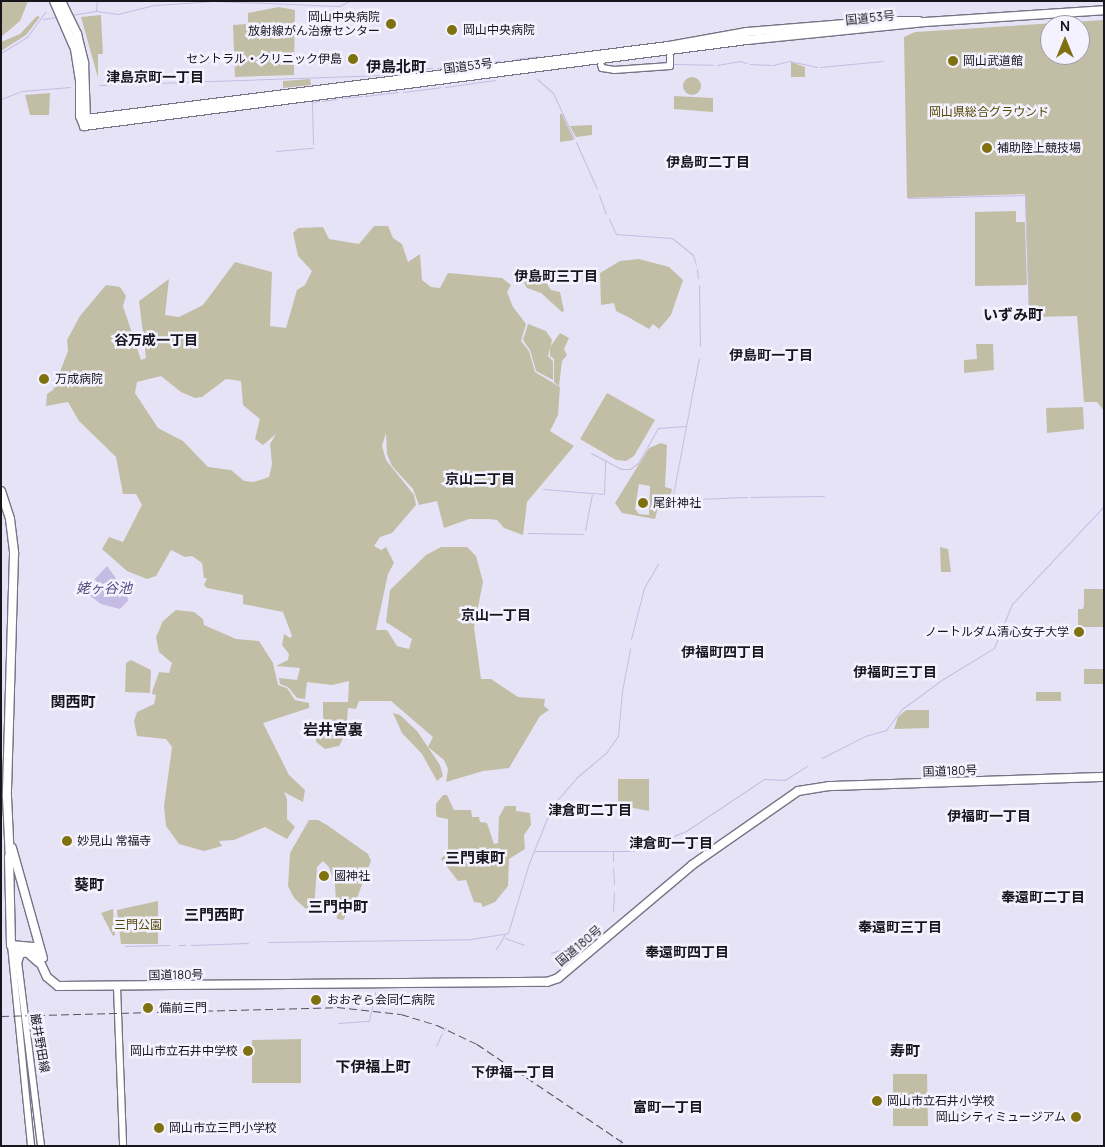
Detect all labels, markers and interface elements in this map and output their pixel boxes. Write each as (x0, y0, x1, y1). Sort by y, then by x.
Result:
street label: 国道53号 (845, 8, 895, 28)
place label: 岡山中央病院 放射線がん治療センター (248, 10, 380, 38)
north arrow (1040, 15, 1090, 65)
text: N (1060, 16, 1070, 35)
marker: 岡山中央病院 放射線がん治療センター (384, 17, 398, 31)
marker: 岡山中央病院 (445, 23, 459, 37)
place label: 岡山中央病院 (463, 23, 535, 37)
place label: セントラル・クリニック伊島 (186, 52, 342, 66)
marker: セントラル・クリニック伊島 (346, 52, 360, 66)
place label: 岡山武道館 (963, 54, 1023, 68)
marker: 岡山武道館 (947, 55, 959, 67)
street label: 国道53号 (443, 56, 493, 76)
district label: 伊島北町 (366, 58, 426, 76)
district label: 津島京町一丁目 (106, 69, 204, 85)
park label: 岡山県総合グラウンド (929, 105, 1049, 119)
place label: 補助陸上競技場 (997, 141, 1081, 155)
marker: 補助陸上競技場 (981, 142, 993, 154)
district label: 伊島町二丁目 (666, 154, 750, 170)
district label: 伊島町三丁目 (514, 268, 598, 284)
district label: いずみ町 (983, 306, 1043, 324)
district label: 谷万成一丁目 (114, 332, 198, 348)
district label: 伊島町一丁目 (729, 347, 813, 363)
marker: 万成病院 (37, 372, 51, 386)
place label: 万成病院 (55, 372, 103, 386)
district label: 京山二丁目 (445, 471, 515, 487)
place label: 尾針神社 (653, 496, 701, 510)
marker: 尾針神社 (637, 497, 649, 509)
water label: 姥ヶ谷池 (76, 580, 132, 596)
district label: 京山一丁目 (461, 607, 531, 623)
place label: ノートルダム清心女子大学 (925, 625, 1069, 639)
marker: ノートルダム清心女子大学 (1073, 626, 1085, 638)
district label: 伊福町四丁目 (681, 644, 765, 660)
district label: 伊福町三丁目 (853, 664, 937, 680)
district label: 関西町 (51, 693, 95, 711)
district label: 岩井宮裏 (303, 721, 363, 739)
street label: 国道180号 (922, 763, 978, 779)
district label: 津倉町二丁目 (548, 802, 632, 818)
district label: 伊福町一丁目 (947, 808, 1031, 824)
place label: 妙見山 常福寺 (77, 834, 151, 848)
marker: 妙見山 常福寺 (61, 835, 73, 847)
district label: 津倉町一丁目 (629, 835, 713, 851)
district label: 三門東町 (445, 849, 505, 867)
place label: 國神社 (334, 869, 370, 883)
marker: 國神社 (318, 870, 330, 882)
district label: 葵町 (74, 876, 104, 894)
district label: 奉還町二丁目 (1001, 889, 1085, 905)
district label: 三門中町 (308, 898, 368, 916)
district label: 三門西町 (184, 906, 244, 924)
park label: 三門公園 (114, 918, 162, 932)
district label: 奉還町三丁目 (858, 919, 942, 935)
street label: 国道180号 (553, 923, 605, 969)
district label: 奉還町四丁目 (645, 944, 729, 960)
street label: 国道180号 (148, 967, 204, 983)
marker: おおぞら会同仁病院 (309, 993, 323, 1007)
place label: おおぞら会同仁病院 (327, 993, 435, 1007)
marker: 備前三門 (141, 1001, 155, 1015)
place label: 備前三門 (159, 1001, 207, 1015)
street label: 巌井野田線 (28, 1012, 52, 1074)
district label: 寿町 (890, 1042, 920, 1060)
place label: 岡山市立石井中学校 (130, 1044, 238, 1058)
marker: 岡山市立石井中学校 (242, 1045, 254, 1057)
district label: 下伊福上町 (336, 1058, 410, 1076)
district label: 下伊福一丁目 (471, 1064, 555, 1080)
place label: 岡山市立石井小学校 (887, 1094, 995, 1108)
marker: 岡山市立石井小学校 (871, 1095, 883, 1107)
district label: 富町一丁目 (633, 1099, 703, 1115)
place label: 岡山シティミュージアム (934, 1110, 1066, 1124)
marker: 岡山シティミュージアム (1070, 1111, 1082, 1123)
place label: 岡山市立三門小学校 (169, 1121, 277, 1135)
marker: 岡山市立三門小学校 (153, 1122, 165, 1134)

